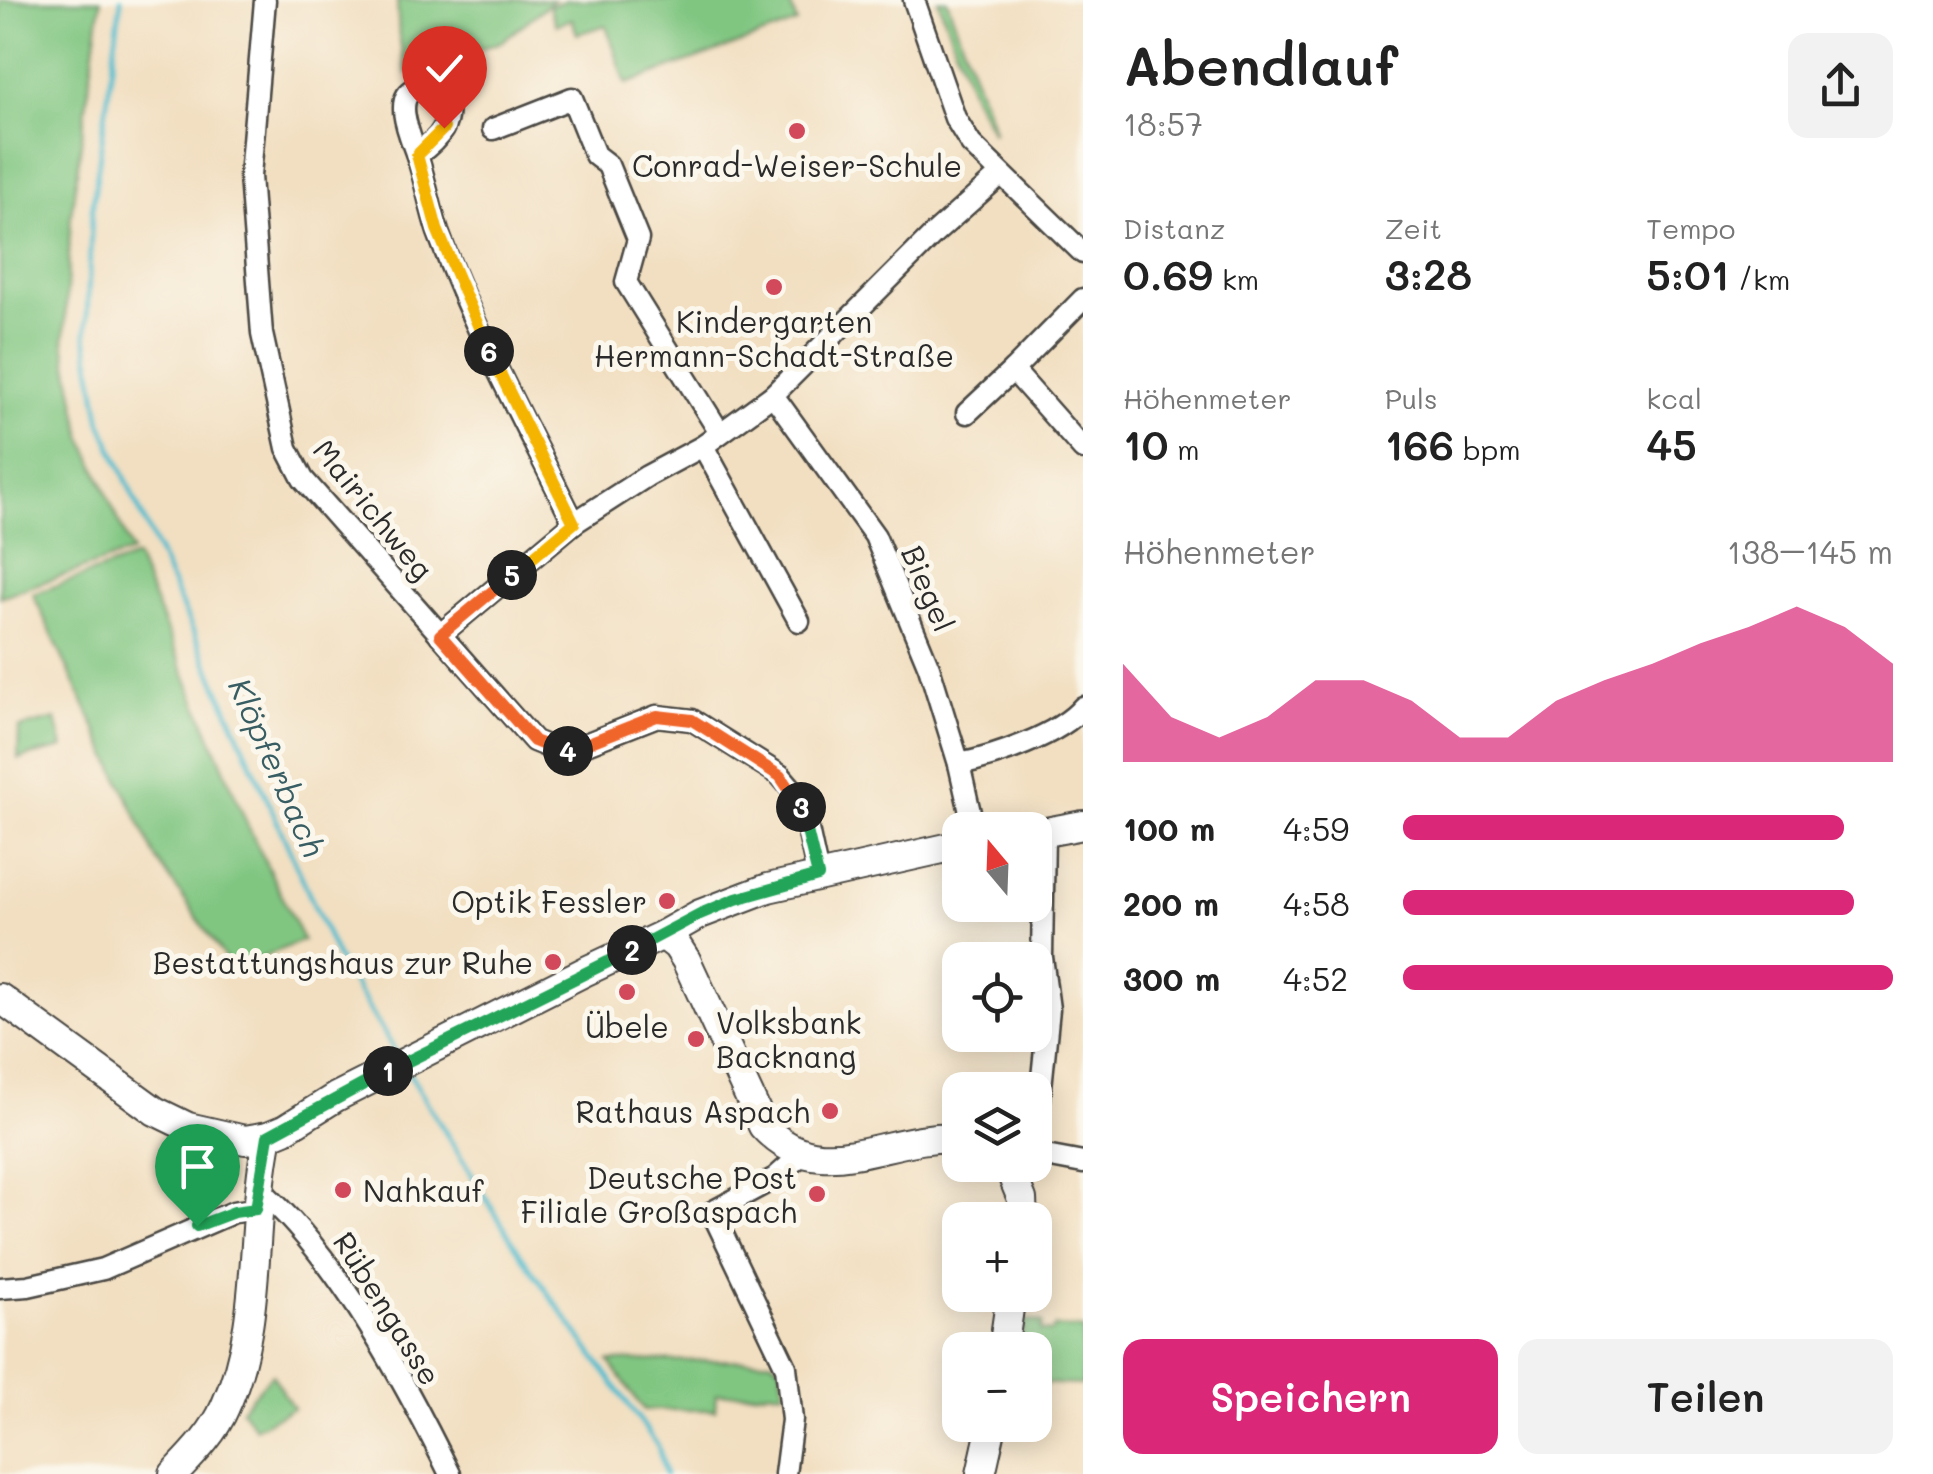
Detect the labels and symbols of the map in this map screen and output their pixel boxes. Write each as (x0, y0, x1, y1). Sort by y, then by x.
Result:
pin (402, 26, 487, 129)
marker: Conrad-Weiser-Schule (786, 120, 808, 142)
place label: Conrad-Weiser-Schule (632, 145, 962, 185)
marker: Kindergarten Hermann-Schadt-Straße (763, 276, 785, 298)
place label: Kindergarten Hermann-Schadt-Straße (594, 301, 954, 375)
pin: 6 (464, 326, 514, 376)
street label: Mairichweg (305, 430, 443, 588)
street label: Biegel (893, 539, 965, 637)
pin: 5 (487, 550, 537, 600)
water label: Klöpferbach (220, 671, 336, 863)
pin: 4 (543, 726, 593, 776)
pin: 3 (776, 782, 826, 832)
north arrow (942, 812, 1052, 922)
place label: Optik Fessler (451, 881, 647, 921)
marker: Optik Fessler (656, 890, 678, 912)
pin: 2 (607, 925, 657, 975)
place label: Bestattungshaus zur Ruhe (153, 942, 533, 982)
marker: Bestattungshaus zur Ruhe (542, 951, 564, 973)
marker: Übele (616, 981, 638, 1003)
place label: Volksbank Backnang (716, 1002, 861, 1076)
place label: Übele (585, 1006, 669, 1046)
marker: Volksbank Backnang (685, 1028, 707, 1050)
pin: 1 (363, 1046, 413, 1096)
place label: Rathaus Aspach (576, 1091, 810, 1131)
marker: Rathaus Aspach (819, 1100, 841, 1122)
pin (155, 1124, 240, 1227)
place label: Deutsche Post Filiale Großaspach (521, 1157, 797, 1231)
place label: Nahkauf (363, 1170, 485, 1210)
marker: Nahkauf (332, 1179, 354, 1201)
marker: Deutsche Post Filiale Großaspach (806, 1183, 828, 1205)
street label: Rübengasse (325, 1224, 451, 1392)

